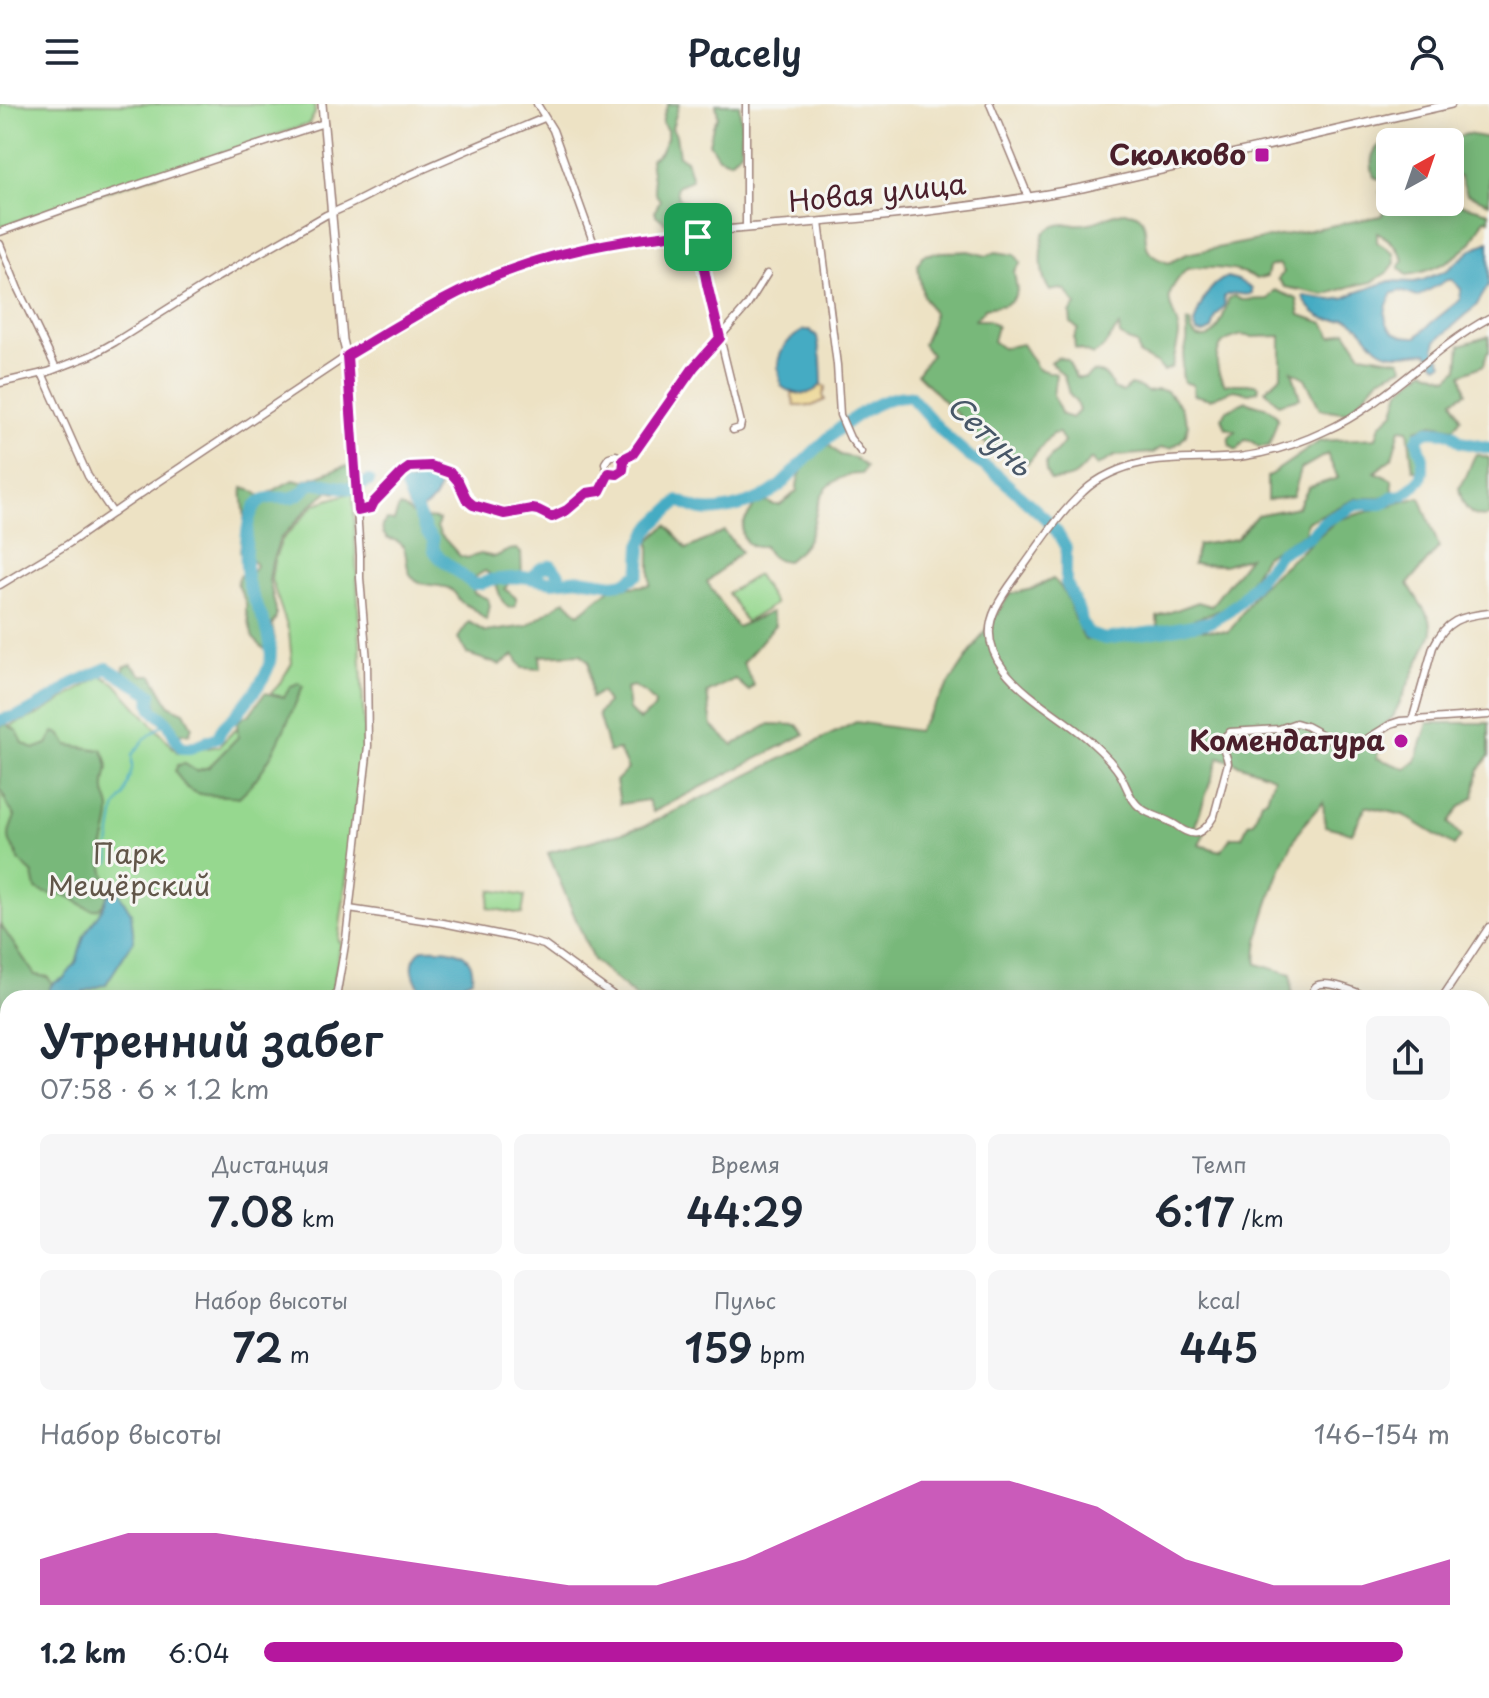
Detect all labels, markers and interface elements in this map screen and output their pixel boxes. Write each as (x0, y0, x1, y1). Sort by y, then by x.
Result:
text: Pacely (687, 25, 802, 79)
icon: menu (40, 30, 84, 74)
icon: person (1405, 30, 1449, 74)
north arrow (1376, 128, 1464, 216)
map controls (1376, 128, 1464, 216)
place label: Сколково (1109, 132, 1246, 175)
marker: Сколково (1253, 146, 1271, 164)
street label: Новая улица (786, 161, 968, 222)
pin (664, 203, 732, 271)
icon: arrive (676, 215, 720, 259)
water label: Сетунь (938, 383, 1045, 487)
place label: Комендатура (1189, 718, 1385, 761)
marker: Комендатура (1392, 732, 1410, 750)
park label: Парк Мещёрский (48, 831, 210, 906)
text: Утренний забег (40, 1006, 383, 1072)
button: share (1366, 1016, 1450, 1100)
text: 07:58 · 6 × 1.2 km (40, 1069, 269, 1108)
text: Дистанция (213, 1147, 329, 1180)
text: Время (710, 1147, 780, 1180)
text: Темп (1191, 1147, 1247, 1180)
text: 7.08 (207, 1180, 295, 1241)
text: 44:29 (686, 1180, 804, 1241)
text: 6:17 (1154, 1180, 1234, 1241)
text: km (295, 1201, 335, 1234)
text: /km (1234, 1201, 1284, 1234)
text: Набор высоты (194, 1283, 348, 1316)
text: Пульс (714, 1283, 776, 1316)
text: kcal (1197, 1283, 1241, 1316)
text: 72 (232, 1316, 283, 1377)
text: 159 (685, 1316, 753, 1377)
text: 445 (1179, 1316, 1259, 1377)
text: m (283, 1337, 310, 1370)
text: bpm (753, 1337, 805, 1370)
text: Набор высоты (40, 1414, 222, 1453)
text: 146–154 m (1314, 1414, 1450, 1453)
text: 1.2 km (40, 1633, 126, 1672)
text: 6:04 (168, 1633, 230, 1672)

